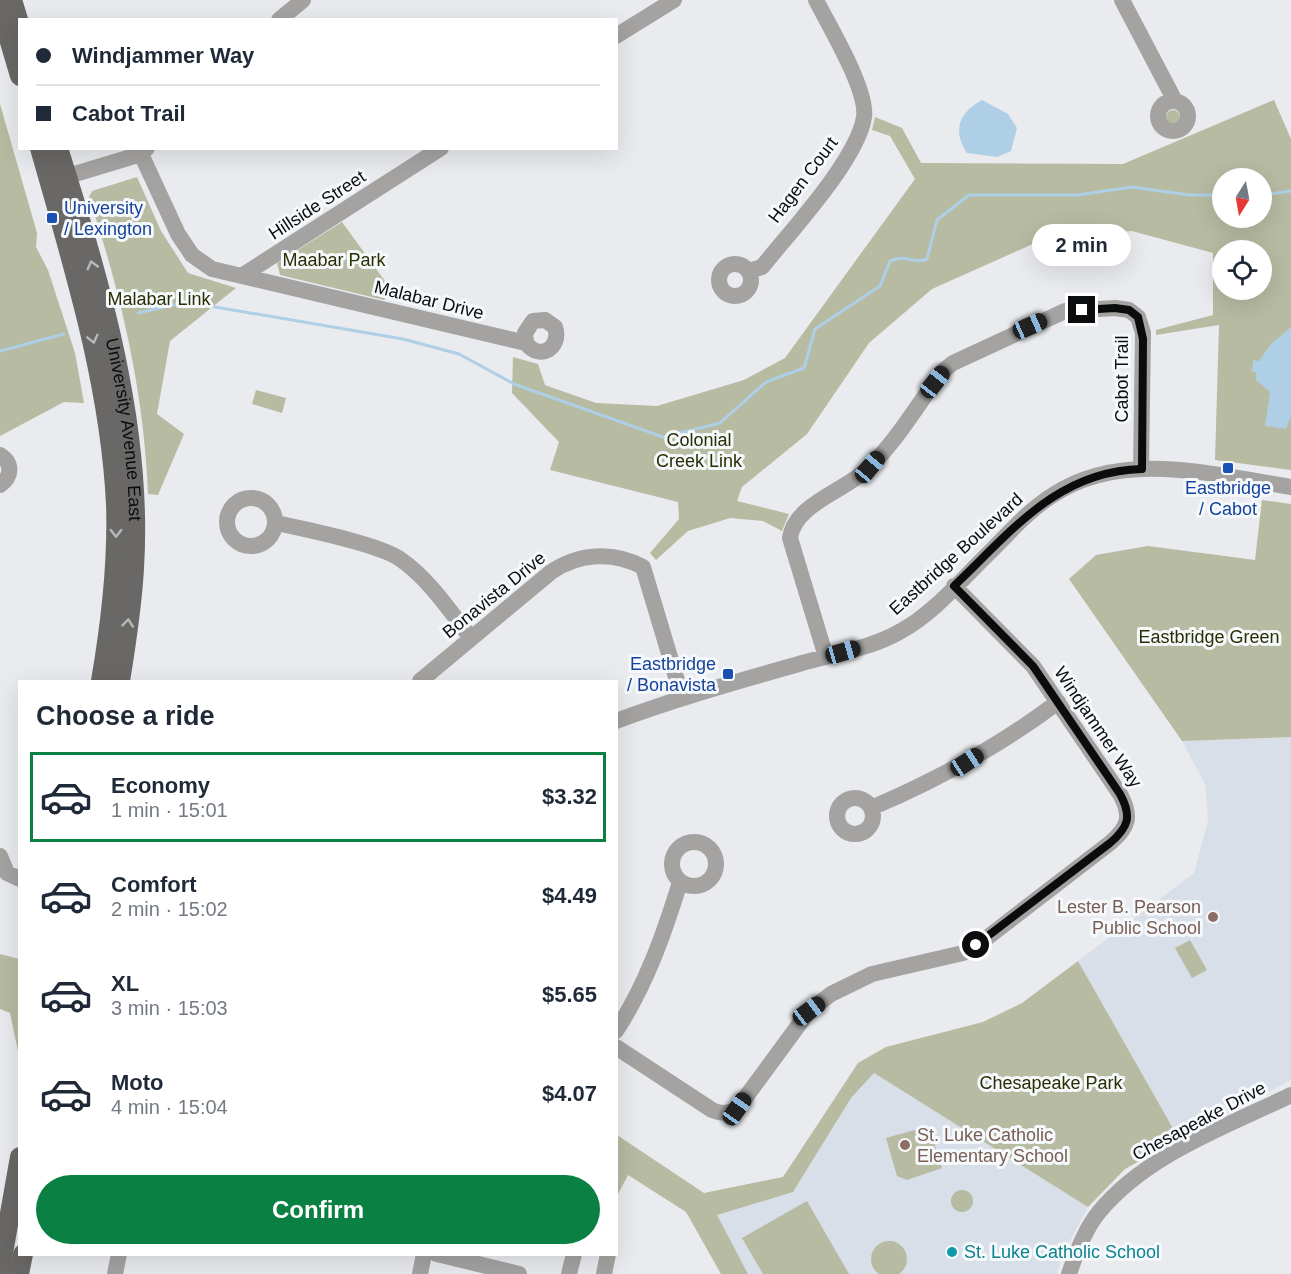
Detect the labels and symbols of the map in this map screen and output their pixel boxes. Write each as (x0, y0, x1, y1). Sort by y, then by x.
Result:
street label: Hagen Court (764, 133, 842, 227)
street label: Hillside Street (265, 166, 369, 244)
north arrow (1212, 168, 1272, 228)
place label: University / Lexington (64, 198, 152, 239)
marker: University / Lexington (45, 211, 59, 225)
callout: 2 min (1032, 223, 1132, 265)
park label: Maabar Park (282, 250, 387, 270)
one-way arrow (87, 260, 99, 270)
street label: Malabar Drive (372, 277, 486, 323)
park label: Malabar Link (107, 289, 212, 309)
route end (1068, 296, 1095, 323)
car (1010, 310, 1050, 342)
one-way arrow (85, 334, 98, 344)
street label: Cabot Trail (1112, 335, 1132, 423)
street label: University Avenue East (102, 336, 145, 521)
car (917, 362, 953, 402)
park label: Colonial Creek Link (656, 430, 743, 471)
car (852, 447, 888, 487)
marker: Eastbridge / Cabot (1221, 461, 1235, 475)
place label: Eastbridge / Cabot (1185, 478, 1271, 519)
street label: Eastbridge Boulevard (885, 489, 1027, 619)
one-way arrow (110, 528, 122, 537)
street label: Bonavista Drive (439, 548, 549, 642)
one-way arrow (121, 619, 134, 628)
park label: Eastbridge Green (1138, 627, 1280, 647)
car (823, 638, 863, 666)
place label: Eastbridge / Bonavista (627, 654, 717, 695)
street label: Windjammer Way (1050, 663, 1146, 791)
marker: Eastbridge / Bonavista (721, 667, 735, 681)
car (947, 745, 987, 779)
place label: Lester B. Pearson Public School (1057, 897, 1201, 938)
marker: Lester B. Pearson Public School (1206, 910, 1220, 924)
route start (962, 931, 989, 958)
car (789, 993, 829, 1029)
park label: Chesapeake Park (979, 1073, 1124, 1093)
street label: Chesapeake Drive (1129, 1077, 1269, 1165)
car (719, 1089, 755, 1129)
place label: St. Luke Catholic Elementary School (917, 1125, 1068, 1166)
marker: St. Luke Catholic Elementary School (898, 1138, 912, 1152)
place label: St. Luke Catholic School (964, 1242, 1160, 1262)
marker: St. Luke Catholic School (945, 1245, 959, 1259)

